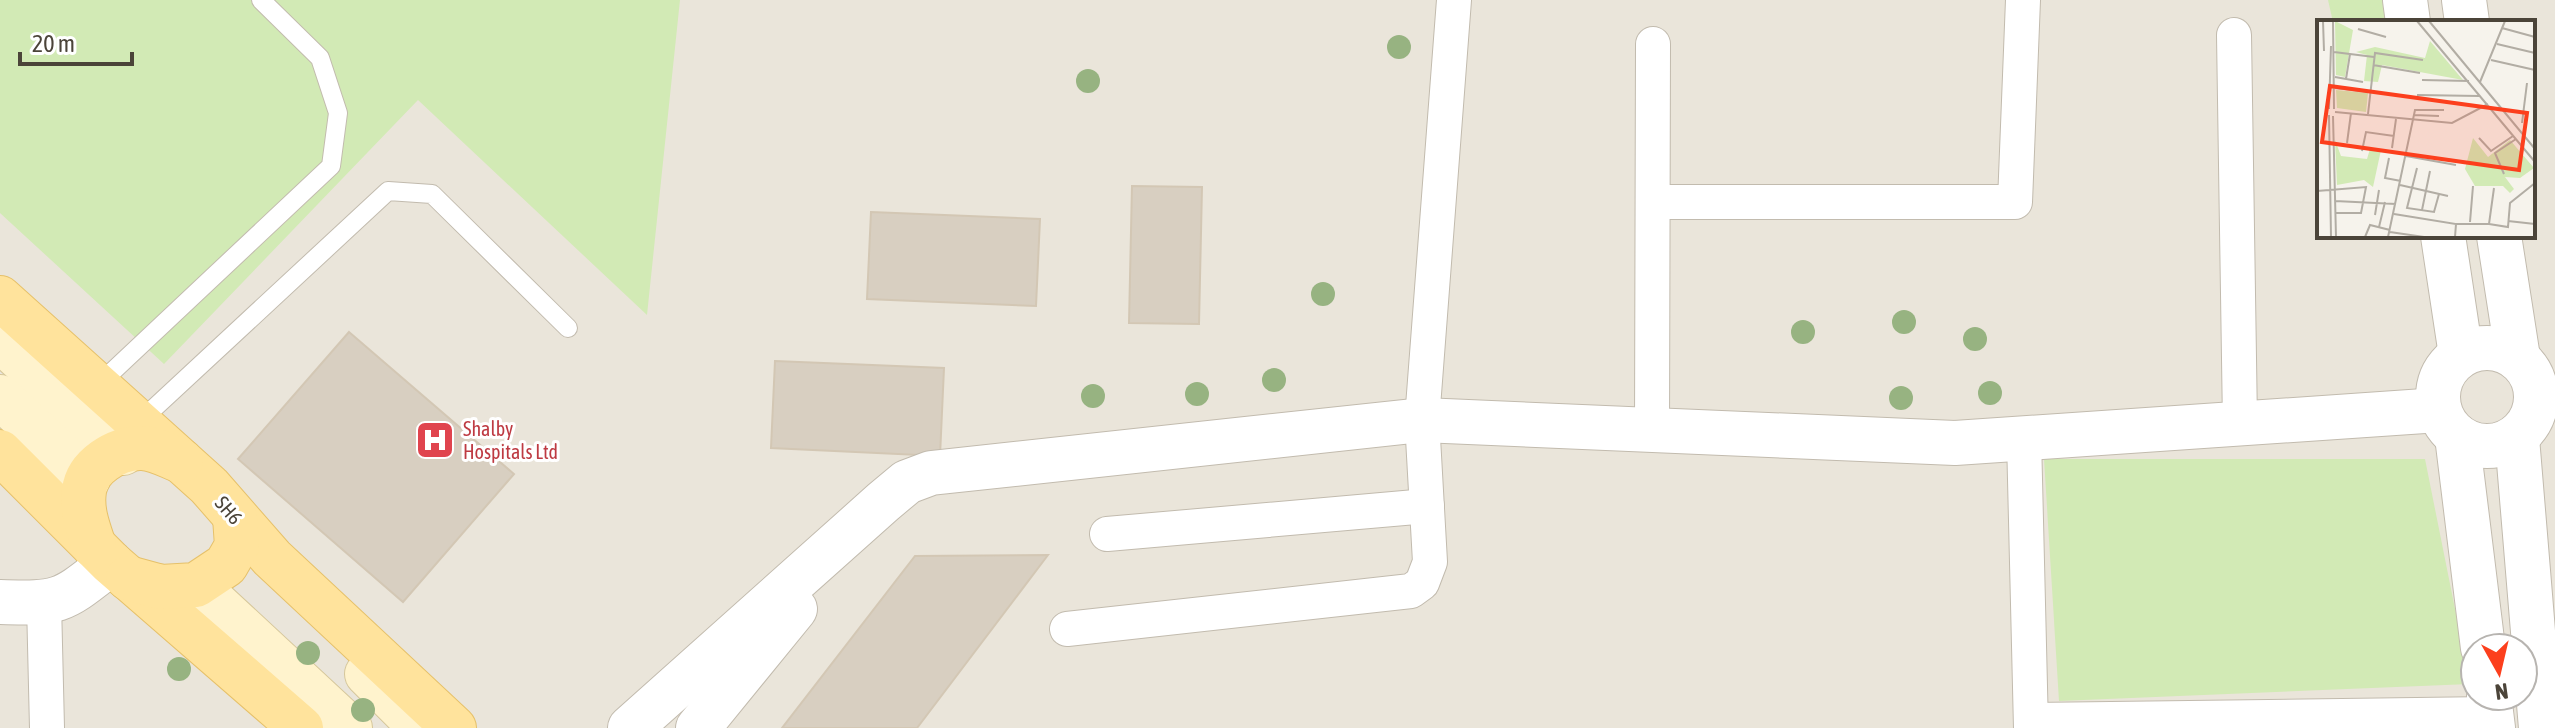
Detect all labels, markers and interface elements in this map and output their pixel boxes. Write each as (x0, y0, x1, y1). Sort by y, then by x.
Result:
scale bar (20, 16, 132, 66)
inset map (2317, 20, 2535, 238)
text: 20 m (32, 30, 75, 57)
place label: Shalby Hospitals Ltd (463, 417, 558, 463)
hospital icon: Shalby Hospitals Ltd (414, 419, 456, 461)
street label: SH6 (211, 491, 247, 529)
north arrow (2459, 632, 2539, 712)
text: N (2494, 678, 2510, 706)

